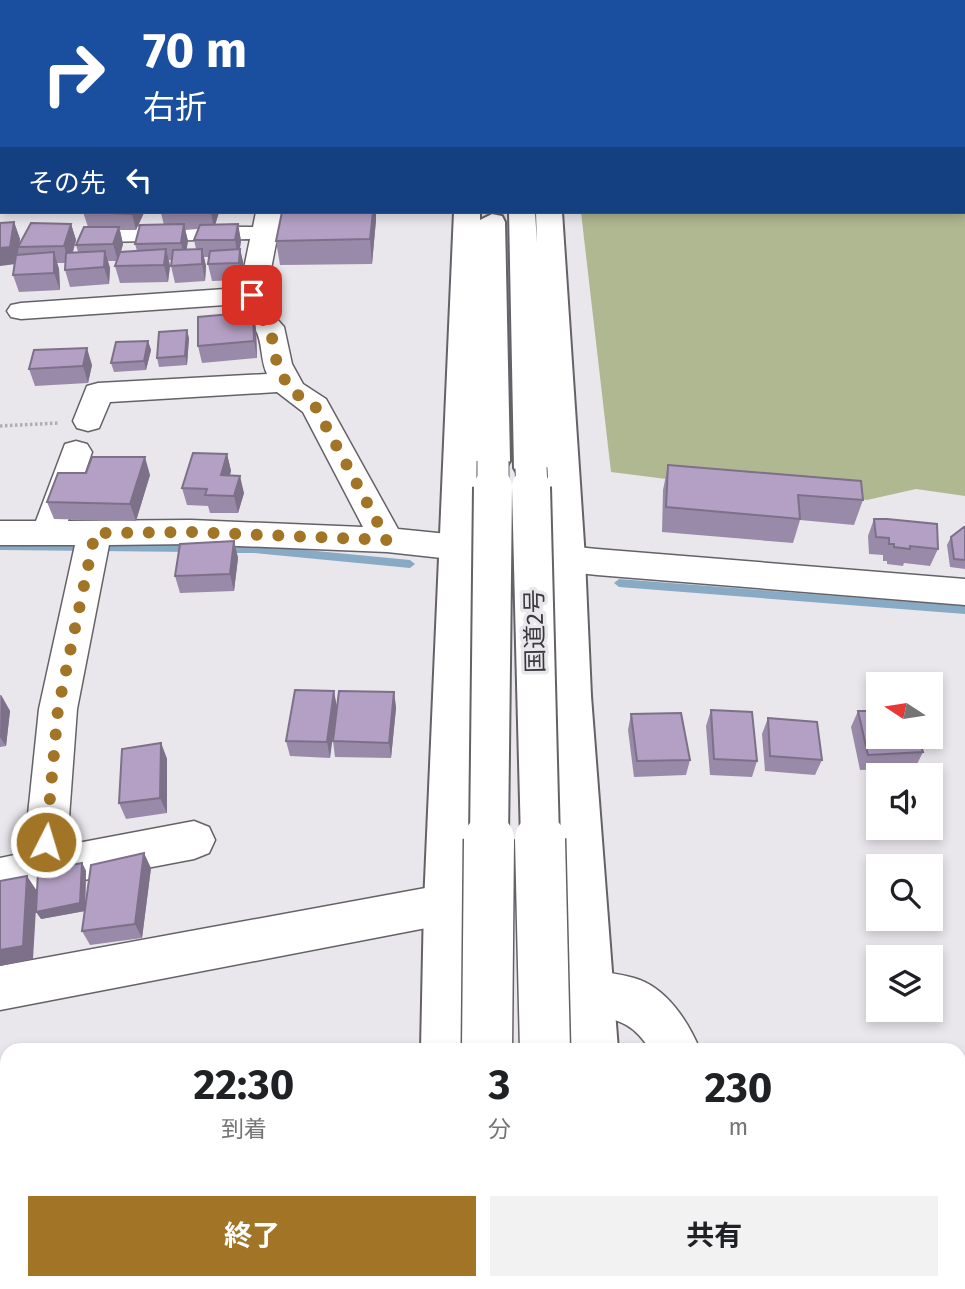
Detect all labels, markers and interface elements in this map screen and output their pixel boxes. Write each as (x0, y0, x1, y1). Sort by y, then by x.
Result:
text: 70 m (143, 21, 247, 80)
icon: right (28, 28, 119, 119)
text: 右折 (143, 88, 207, 126)
icon: left (120, 161, 158, 199)
text: その先 (28, 168, 106, 199)
pin (222, 265, 282, 325)
icon: arrive (233, 276, 271, 314)
street label: 国道2号 (520, 589, 550, 673)
north arrow (866, 672, 943, 749)
map controls (866, 672, 943, 1022)
button: sound (866, 763, 943, 840)
position arrow (9, 805, 83, 879)
button: search (866, 854, 943, 931)
button: layers (866, 945, 943, 1022)
text: 22:30 (194, 1060, 294, 1110)
text: 3 (488, 1060, 510, 1110)
text: 230 (704, 1063, 772, 1113)
text: m (729, 1113, 748, 1141)
text: 到着 (221, 1115, 267, 1143)
text: 分 (488, 1115, 511, 1143)
button: 終了 (28, 1196, 476, 1276)
button: 共有 (490, 1196, 938, 1276)

